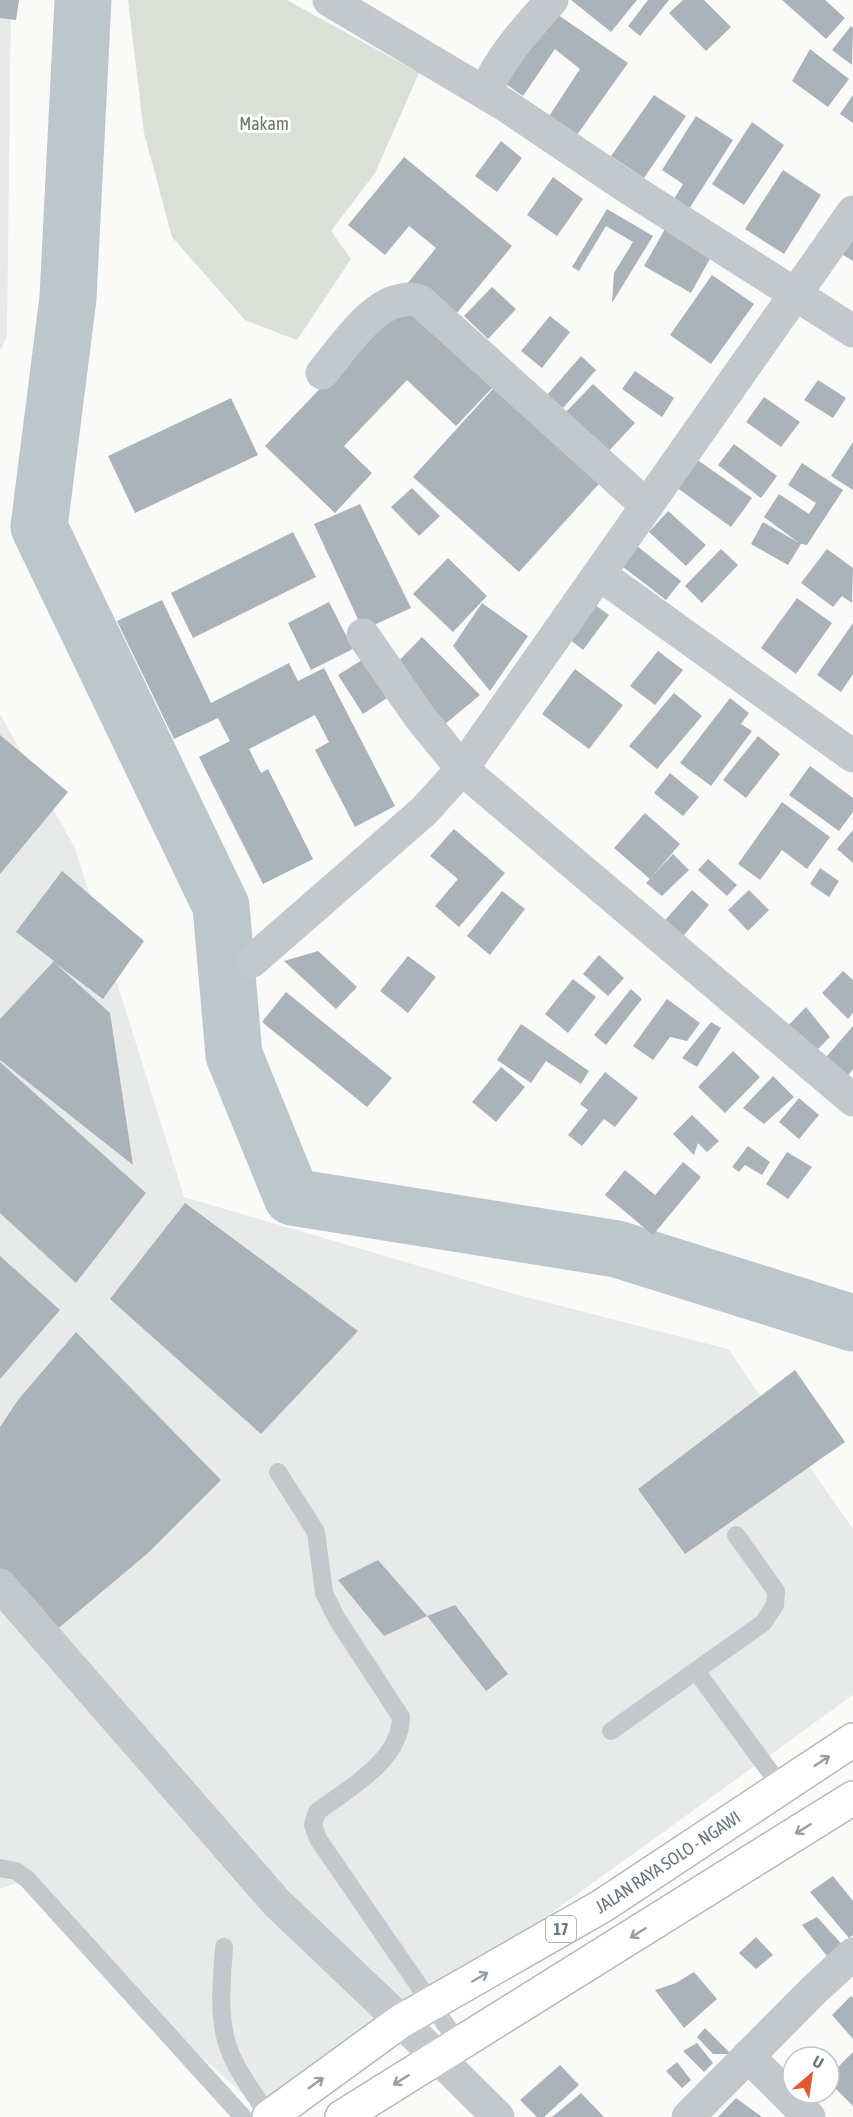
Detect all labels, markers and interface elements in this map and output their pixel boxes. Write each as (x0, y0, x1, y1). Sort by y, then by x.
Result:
park label: Makam (239, 113, 289, 134)
one-way arrow (813, 1754, 830, 1766)
street label: JALAN RAYA SOLO - NGAWI (592, 1806, 744, 1917)
one-way arrow (795, 1824, 812, 1836)
road number: 17 (546, 1916, 576, 1942)
one-way arrow (630, 1927, 647, 1939)
one-way arrow (471, 1971, 488, 1983)
north arrow (781, 2045, 841, 2105)
text: U (810, 2052, 827, 2072)
one-way arrow (393, 2074, 410, 2086)
one-way arrow (308, 2076, 324, 2089)

